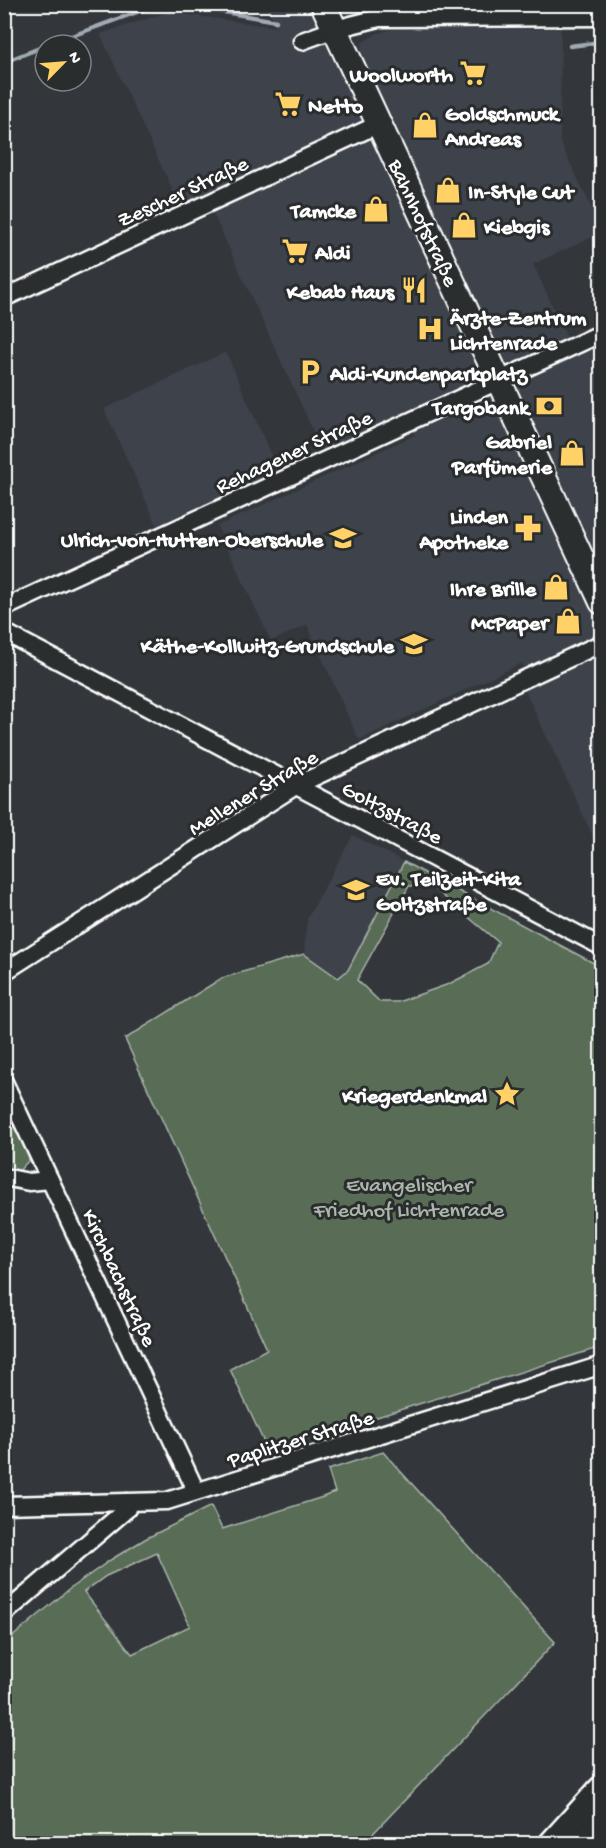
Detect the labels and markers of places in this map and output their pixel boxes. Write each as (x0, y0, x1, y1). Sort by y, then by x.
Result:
supermarket icon: Woolworth (458, 58, 488, 88)
place label: Woolworth (349, 64, 453, 90)
supermarket icon: Netto (273, 89, 303, 119)
place label: Netto (308, 95, 364, 121)
place label: Goldschmuck Andreas (444, 103, 561, 154)
shop icon: Goldschmuck Andreas (410, 110, 440, 140)
shop icon: In-Style Cut (433, 175, 463, 205)
place label: In-Style Cut (468, 181, 575, 207)
shop icon: Tamcke (361, 194, 391, 224)
place label: Tamcke (289, 200, 357, 226)
shop icon: Kiebgis (449, 210, 479, 240)
place label: Kiebgis (483, 216, 551, 242)
supermarket icon: Aldi (280, 236, 310, 266)
place label: Aldi (314, 242, 351, 268)
restaurant icon: Kebab Haus (399, 275, 429, 305)
place label: Kebab Haus (286, 281, 396, 307)
place label: Ärzte-Zentrum Lichtenrade (449, 307, 587, 358)
hospital icon: Ärzte-Zentrum Lichtenrade (415, 314, 445, 344)
parking icon: Aldi-Kundenparkplatz (295, 357, 325, 387)
place label: Aldi-Kundenparkplatz (329, 363, 528, 389)
bank icon: Targobank (534, 391, 564, 421)
place label: Targobank (431, 397, 531, 423)
place label: Gabriel Parfümerie (451, 431, 553, 482)
shop icon: Gabriel Parfümerie (557, 438, 587, 468)
place label: Linden Apotheke (418, 506, 509, 557)
pharmacy icon: Linden Apotheke (513, 513, 543, 543)
school or university icon: Ulrich-von-Hutten-Oberschule (328, 523, 358, 553)
place label: Ulrich-von-Hutten-Oberschule (61, 529, 324, 555)
shop icon: Ihre Brille (541, 572, 571, 602)
place label: Ihre Brille (450, 578, 537, 604)
shop icon: McPaper (553, 606, 583, 636)
place label: McPaper (471, 612, 550, 638)
school or university icon: Käthe-Kollwitz-Grundschule (399, 629, 429, 659)
place label: Käthe-Kollwitz-Grundschule (140, 635, 395, 661)
place label: Ev. Teilzeit-Kita Goltzstraße (376, 868, 523, 919)
school or university icon: Ev. Teilzeit-Kita Goltzstraße (341, 875, 371, 905)
place icon: Kriegerdenkmal (492, 1079, 522, 1109)
place label: Kriegerdenkmal (341, 1085, 487, 1111)

